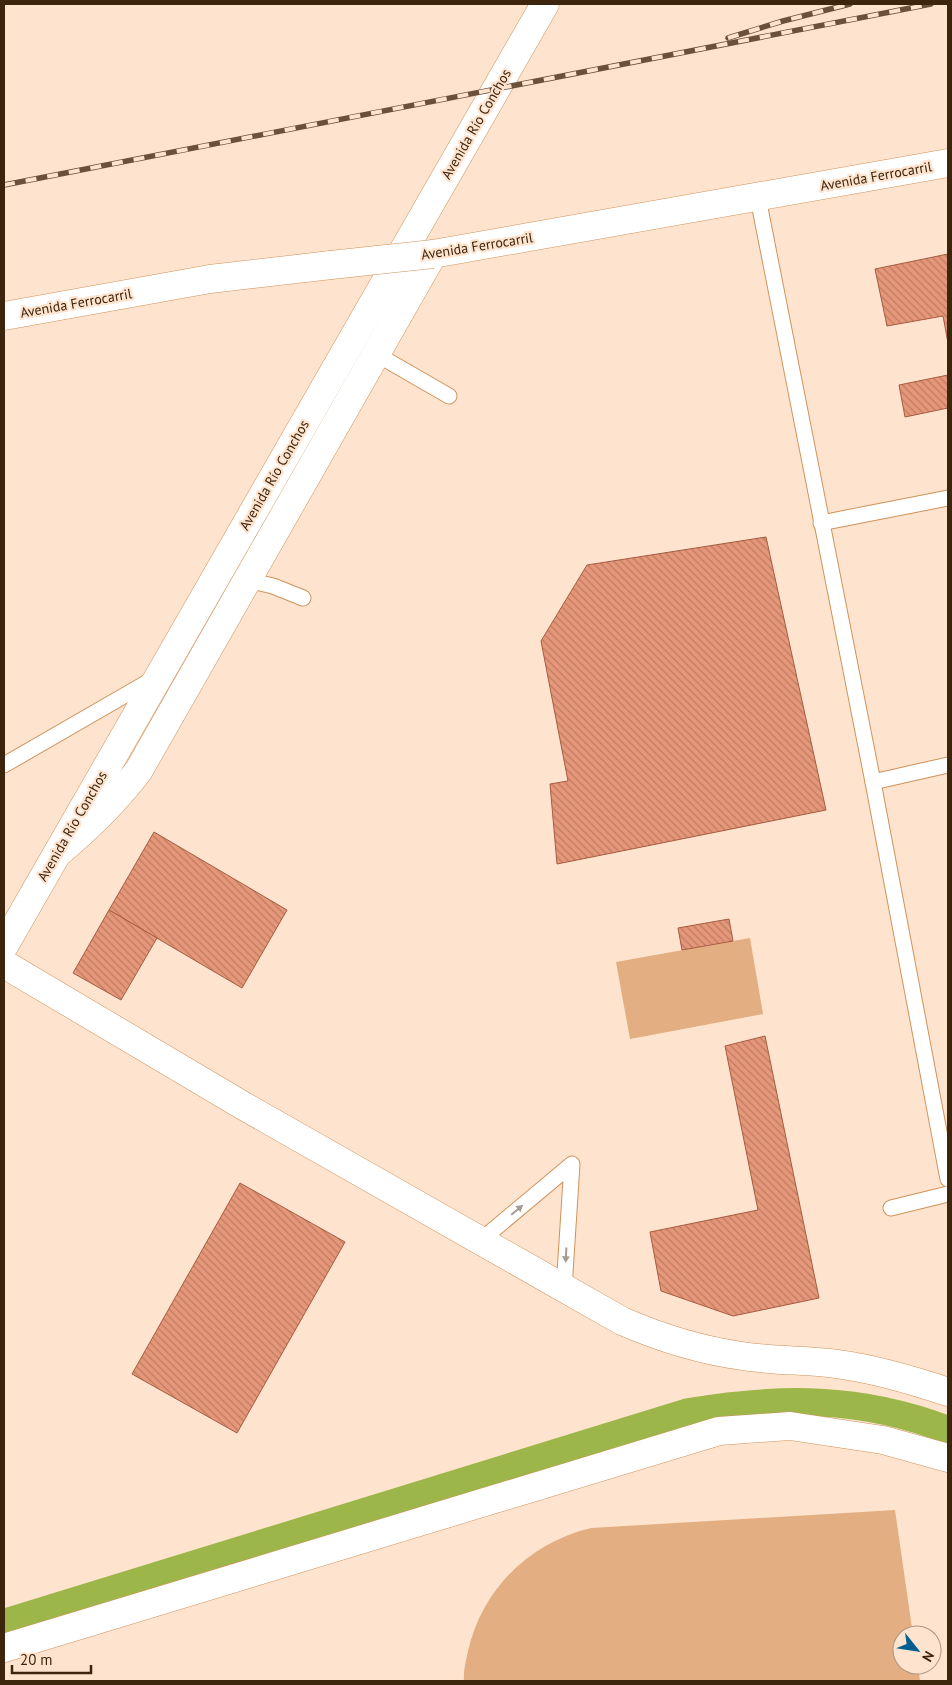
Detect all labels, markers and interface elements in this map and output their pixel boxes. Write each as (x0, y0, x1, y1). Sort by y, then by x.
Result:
street label: Avenida Río Conchos (437, 66, 515, 182)
street label: Avenida Ferrocarril (819, 157, 933, 195)
street label: Avenida Ferrocarril (420, 228, 534, 264)
street label: Avenida Ferrocarril (19, 284, 133, 322)
street label: Avenida Río Conchos (235, 417, 313, 533)
street label: Avenida Río Conchos (33, 768, 111, 884)
one-way arrow (511, 1204, 524, 1215)
one-way arrow (561, 1247, 569, 1263)
north arrow (892, 1625, 942, 1675)
scale bar (12, 1642, 91, 1674)
text: N (918, 1648, 938, 1665)
text: 20 m (20, 1650, 53, 1669)

